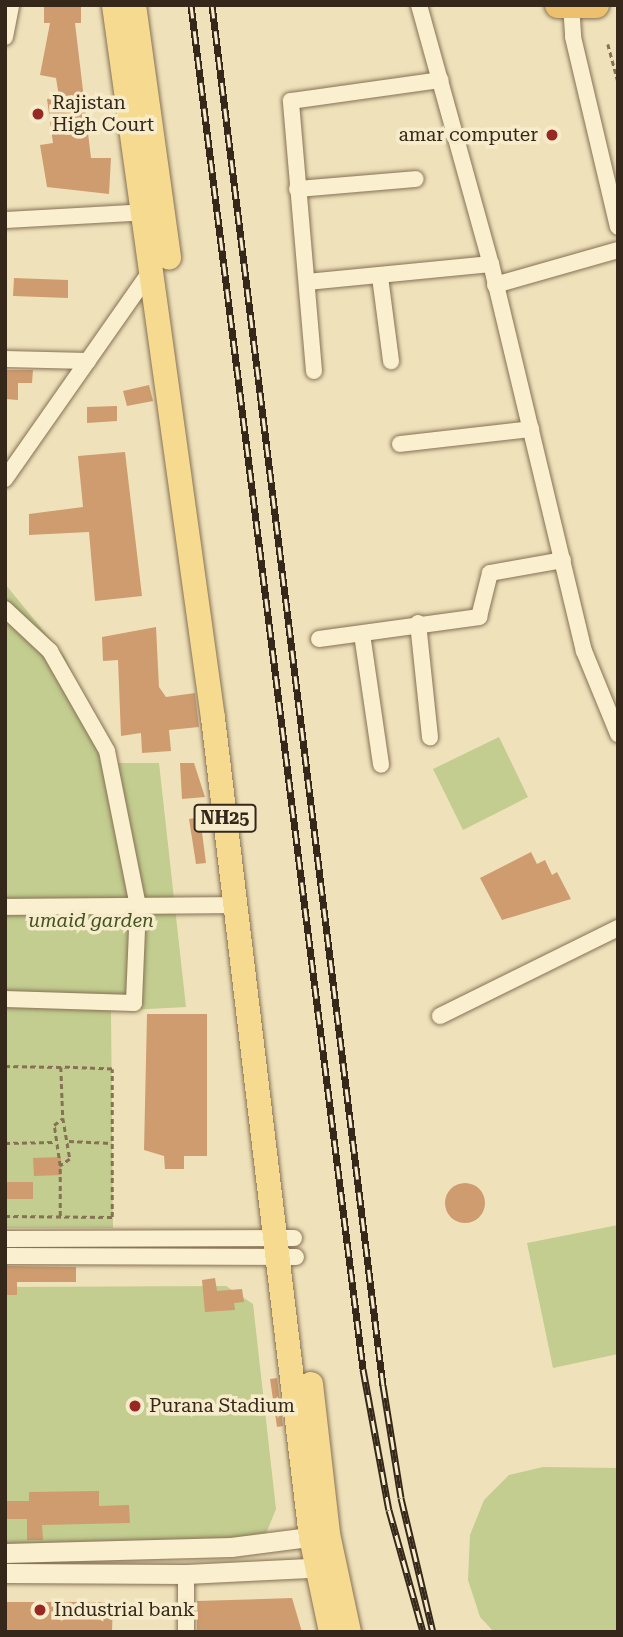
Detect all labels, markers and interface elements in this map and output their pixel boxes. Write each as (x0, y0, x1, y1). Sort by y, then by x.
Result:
place label: Rajistan High Court (52, 92, 154, 136)
marker: Rajistan High Court (30, 106, 46, 122)
place label: amar computer (398, 124, 538, 146)
marker: amar computer (544, 127, 560, 143)
road number: NH25 (194, 804, 256, 832)
park label: umaid garden (28, 910, 154, 932)
place label: Purana Stadium (149, 1395, 295, 1417)
marker: Purana Stadium (127, 1398, 143, 1414)
place label: Industrial bank (54, 1599, 195, 1621)
marker: Industrial bank (32, 1602, 48, 1618)

